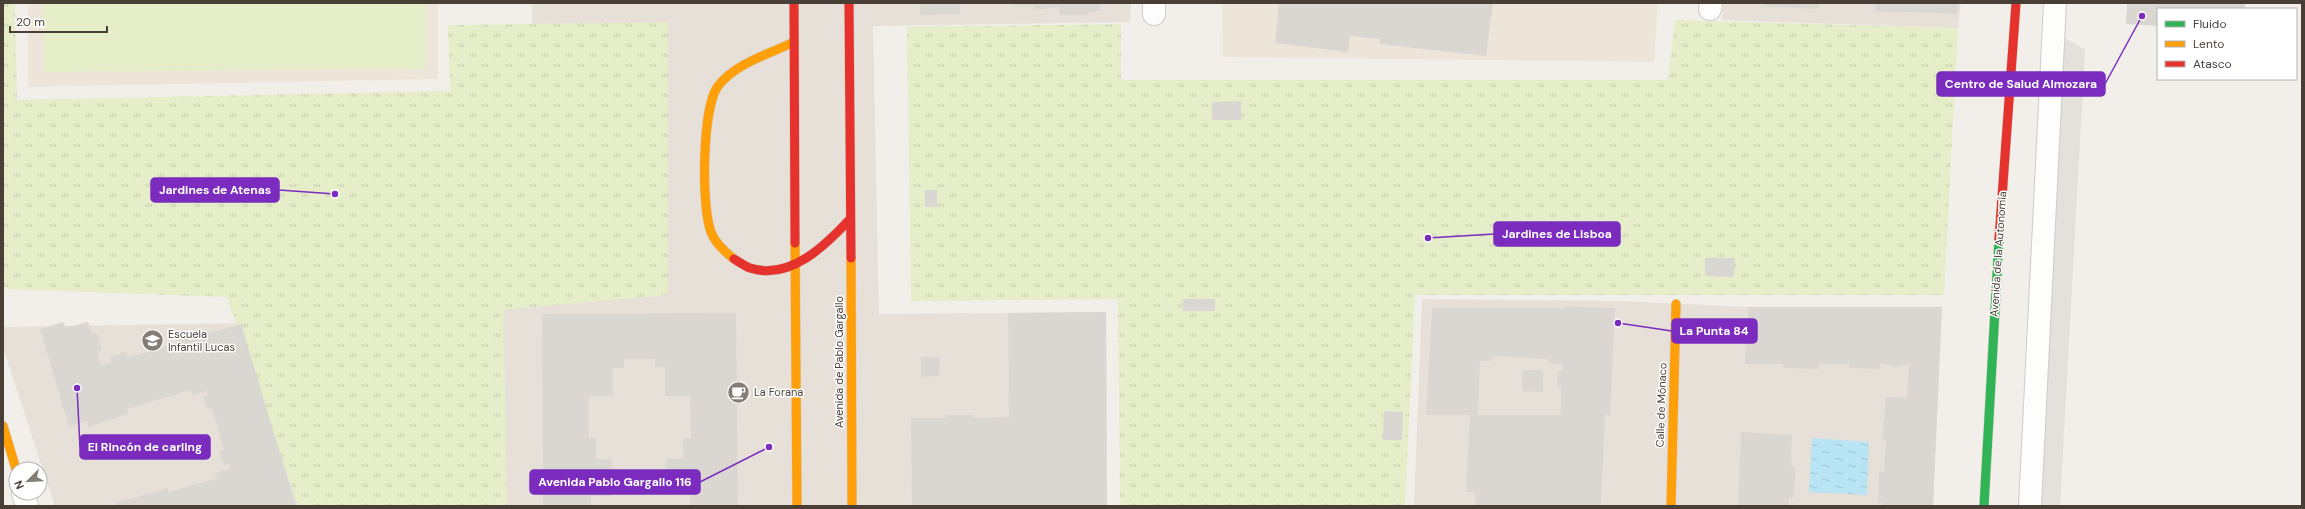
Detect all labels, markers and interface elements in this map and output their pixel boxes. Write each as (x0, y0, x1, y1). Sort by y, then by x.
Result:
scale bar (10, 8, 107, 34)
legend (2157, 8, 2297, 80)
text: 20 m (16, 14, 45, 30)
text: Fluido (2193, 16, 2227, 32)
text: Lento (2193, 36, 2224, 52)
text: Atasco (2193, 56, 2232, 72)
callout: Centro de Salud Almozara (1937, 72, 2105, 96)
text: Centro de Salud Almozara (1945, 76, 2097, 92)
callout: Jardines de Atenas (151, 178, 279, 202)
text: Jardines de Atenas (159, 182, 271, 198)
street label: Avenida de la Autonomía (1987, 191, 2009, 317)
callout: Jardines de Lisboa (1494, 222, 1620, 246)
text: Jardines de Lisboa (1502, 226, 1612, 242)
street label: Avenida de Pablo Gargallo (832, 296, 846, 428)
callout: La Punta 84 (1672, 319, 1757, 343)
text: La Punta 84 (1679, 323, 1749, 339)
school or university icon: Escuela Infantil Lucas (139, 327, 165, 353)
place label: Escuela Infantil Lucas (168, 327, 235, 354)
street label: Calle de Mónaco (1653, 362, 1669, 448)
cafe icon: La Forana (725, 379, 751, 405)
place label: La Forana (754, 385, 803, 399)
callout: El Rincón de carling (80, 435, 210, 459)
text: El Rincón de carling (88, 439, 202, 455)
north arrow (8, 461, 48, 501)
callout: Avenida Pablo Gargallo 116 (530, 470, 700, 494)
text: Avenida Pablo Gargallo 116 (538, 474, 692, 490)
text: N (11, 479, 27, 492)

